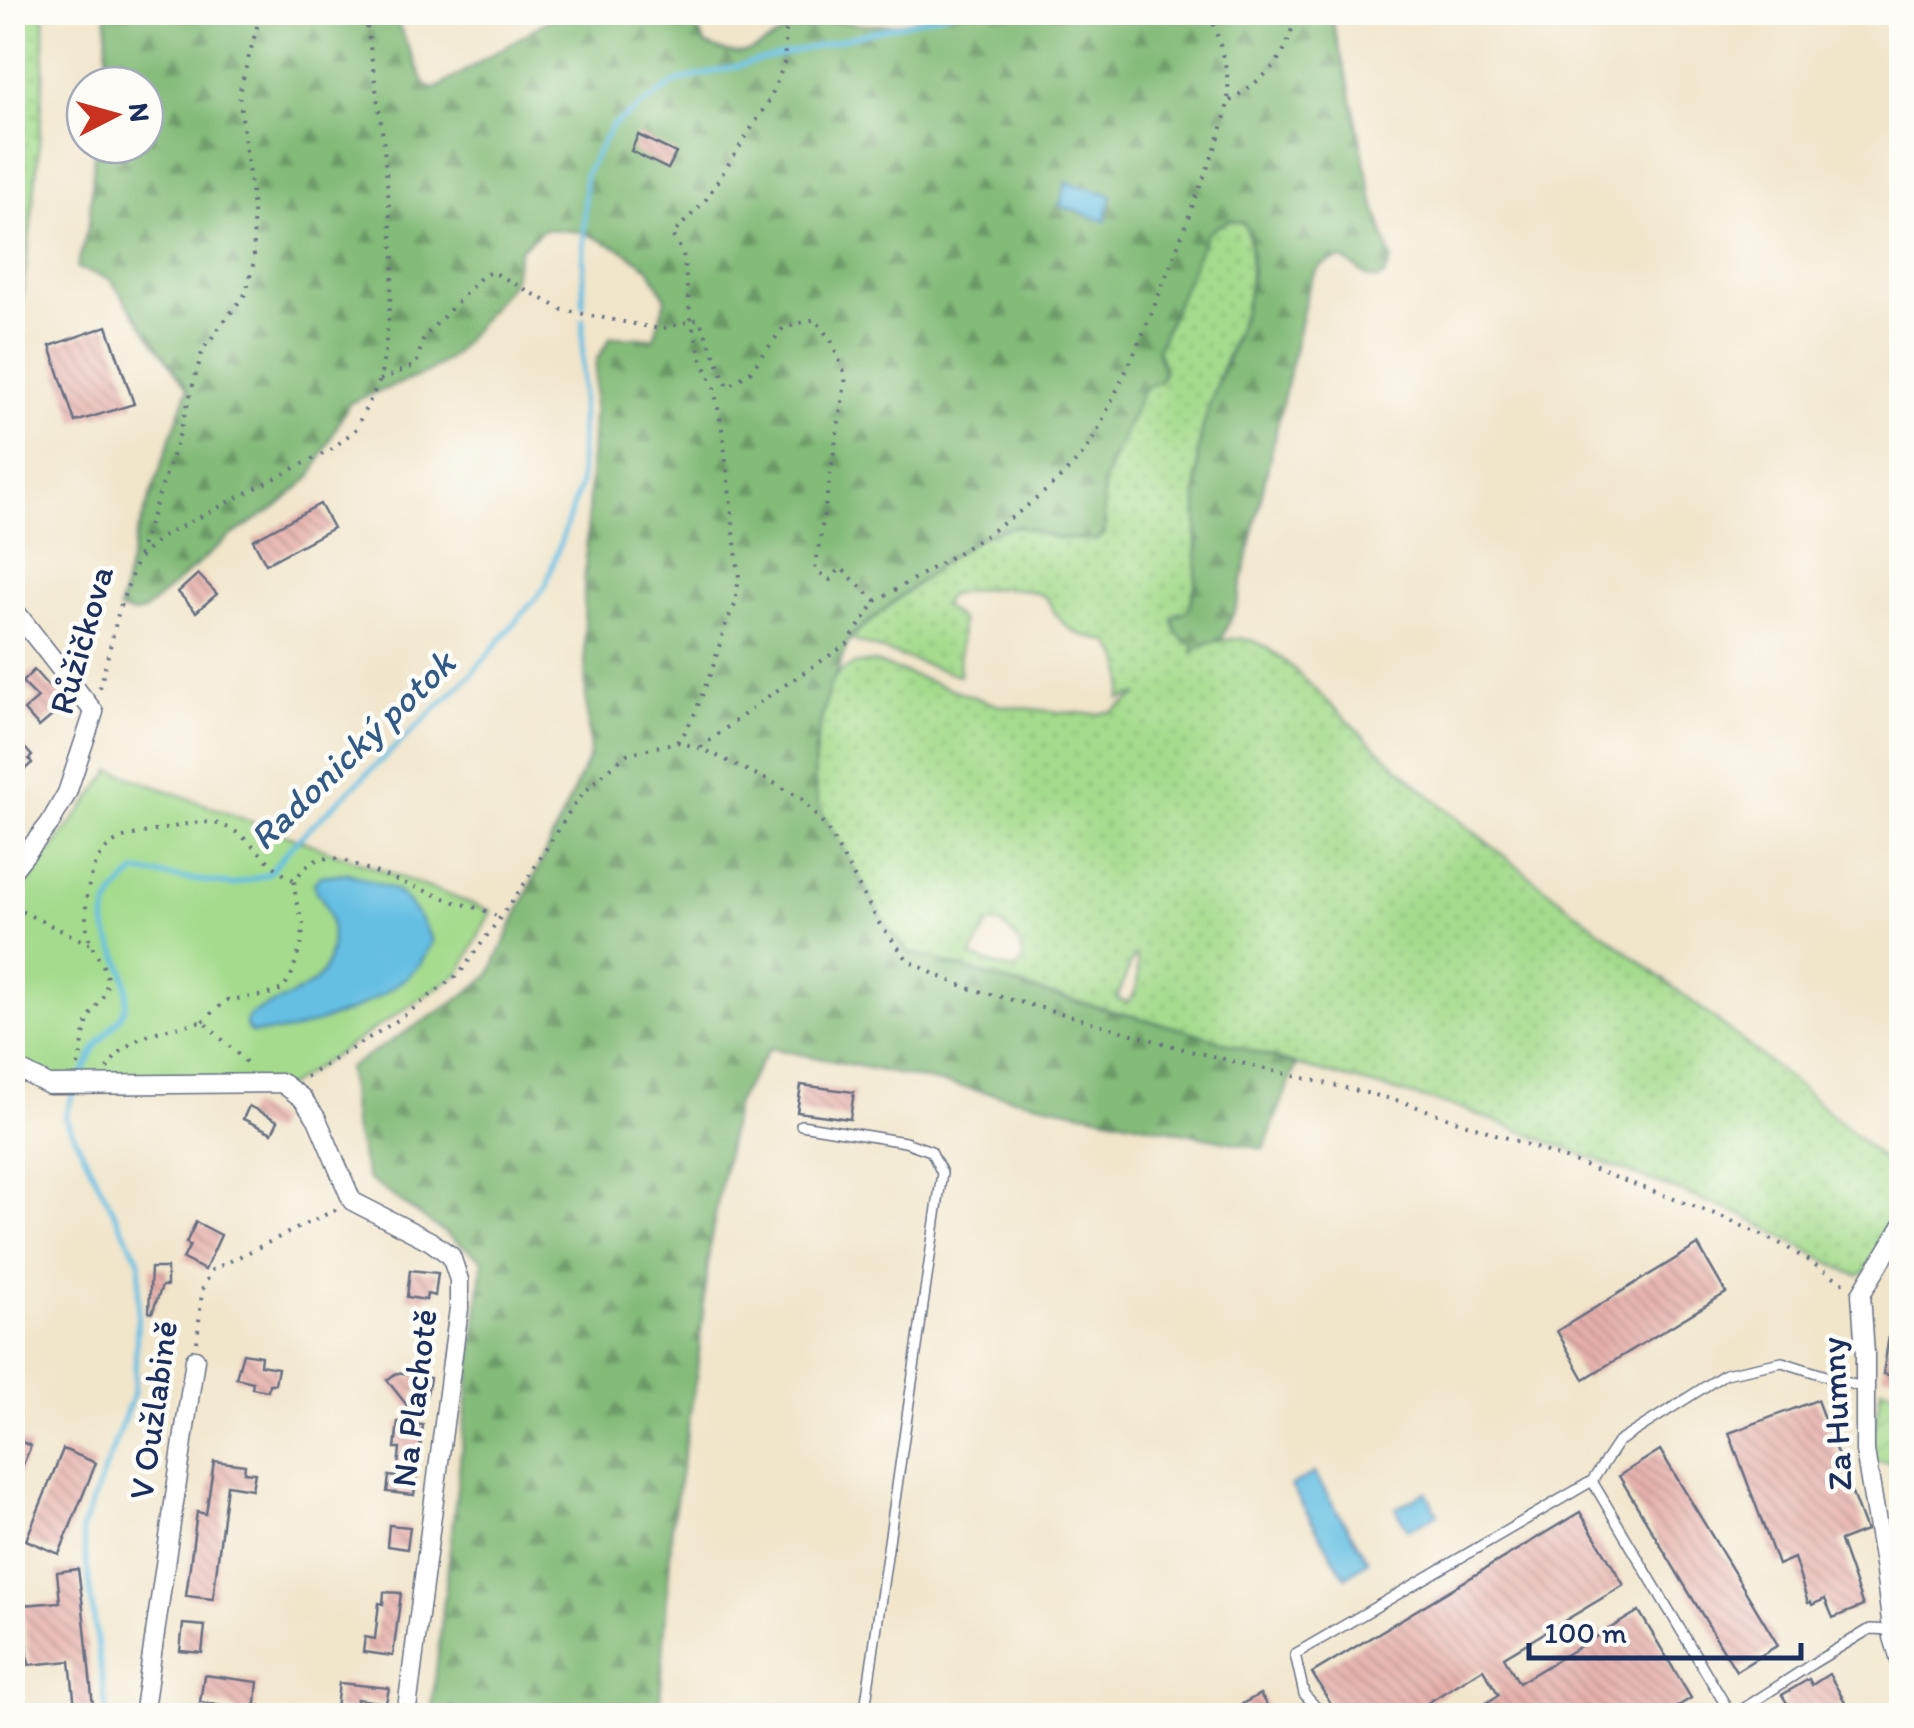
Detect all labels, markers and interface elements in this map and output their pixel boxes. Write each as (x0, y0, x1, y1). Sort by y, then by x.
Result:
north arrow (65, 65, 165, 165)
text: N (122, 101, 158, 124)
street label: Růžičkova (40, 561, 122, 719)
water label: Radonický potok (240, 639, 466, 860)
street label: Na Plachotě (382, 1307, 446, 1489)
street label: V Oužlabině (120, 1318, 186, 1502)
street label: Za Humny (1811, 1336, 1861, 1492)
scale bar (1529, 1598, 1802, 1660)
text: 100 m (1544, 1614, 1627, 1651)

